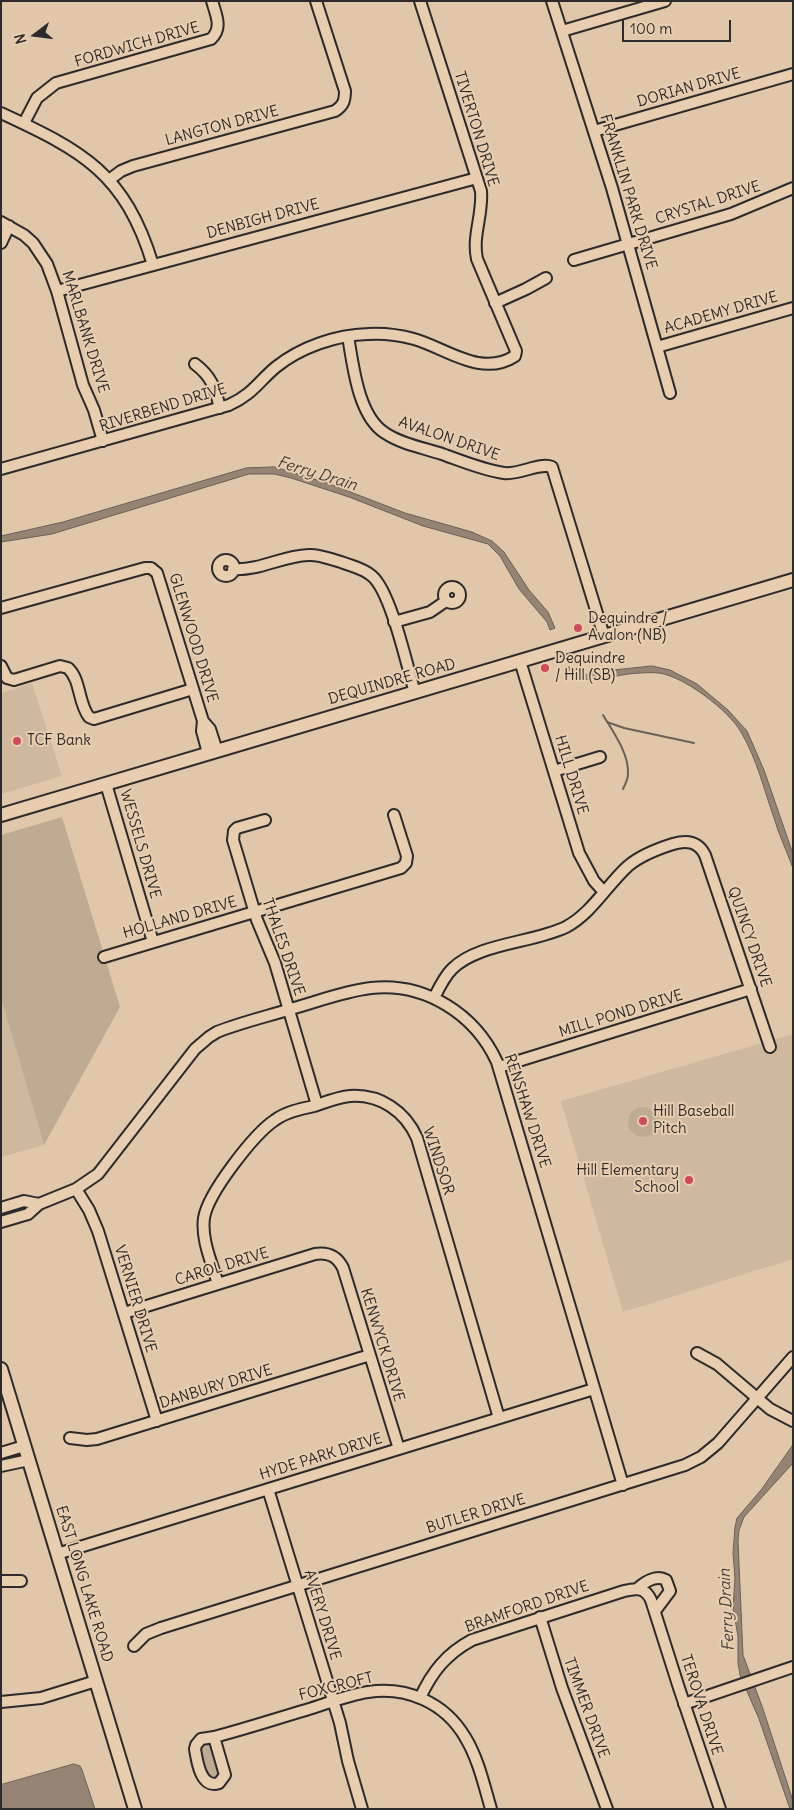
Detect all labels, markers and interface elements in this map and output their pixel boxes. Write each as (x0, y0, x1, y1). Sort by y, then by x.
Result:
north arrow (10, 10, 60, 60)
scale bar (624, 10, 733, 42)
street label: FORDWICH DRIVE (73, 19, 201, 71)
text: 100 m (630, 19, 672, 38)
text: N (11, 32, 30, 46)
street label: DORIAN DRIVE (635, 65, 743, 111)
street label: TIVERTON DRIVE (450, 69, 502, 189)
street label: LANGTON DRIVE (163, 102, 281, 150)
street label: FRANKLIN PARK DRIVE (596, 112, 660, 272)
street label: CRYSTAL DRIVE (653, 178, 763, 228)
street label: DENBIGH DRIVE (205, 195, 321, 243)
street label: MARLBANK DRIVE (58, 269, 112, 395)
street label: ACADEMY DRIVE (662, 288, 780, 338)
street label: RIVERBEND DRIVE (97, 380, 229, 436)
street label: AVALON DRIVE (396, 413, 502, 465)
water label: Ferry Drain (275, 453, 359, 495)
street label: GLENWOOD DRIVE (165, 571, 221, 705)
place label: Dequindre / Avalon (NB) (588, 610, 667, 645)
marker: Dequindre / Avalon (NB) (572, 622, 584, 634)
place label: Dequindre / Hill (SB) (555, 650, 625, 685)
street label: DEQUINDRE ROAD (326, 655, 458, 709)
marker: Dequindre / Hill (SB) (539, 662, 551, 674)
place label: TCF Bank (27, 732, 91, 750)
street label: HILL DRIVE (550, 733, 592, 817)
marker: TCF Bank (11, 735, 23, 747)
street label: WESSELS DRIVE (116, 787, 164, 901)
street label: QUINCY DRIVE (723, 884, 775, 990)
street label: HOLLAND DRIVE (121, 893, 239, 943)
street label: THALES DRIVE (258, 896, 308, 998)
street label: MILL POND DRIVE (557, 987, 685, 1041)
street label: RENSHAW DRIVE (500, 1052, 554, 1170)
place label: Hill Baseball Pitch (653, 1103, 734, 1138)
marker: Hill Baseball Pitch (637, 1115, 649, 1127)
street label: WINDSOR (419, 1125, 457, 1197)
place label: Hill Elementary School (576, 1162, 679, 1197)
marker: Hill Elementary School (683, 1174, 695, 1186)
street label: VERNIER DRIVE (110, 1243, 160, 1355)
street label: CAROL DRIVE (173, 1244, 271, 1290)
street label: KENWYCK DRIVE (356, 1286, 408, 1404)
street label: DANBURY DRIVE (157, 1361, 275, 1413)
street label: HYDE PARK DRIVE (257, 1430, 385, 1484)
street label: BUTLER DRIVE (424, 1490, 528, 1538)
street label: EAST LONG LAKE ROAD (52, 1503, 116, 1665)
street label: AVERY DRIVE (300, 1568, 344, 1662)
water label: Ferry Drain (715, 1568, 739, 1652)
street label: BRAMFORD DRIVE (463, 1577, 591, 1637)
street label: TEROVA DRIVE (676, 1652, 726, 1758)
street label: TIMMER DRIVE (559, 1655, 613, 1761)
street label: FOXCROFT (297, 1669, 375, 1705)

